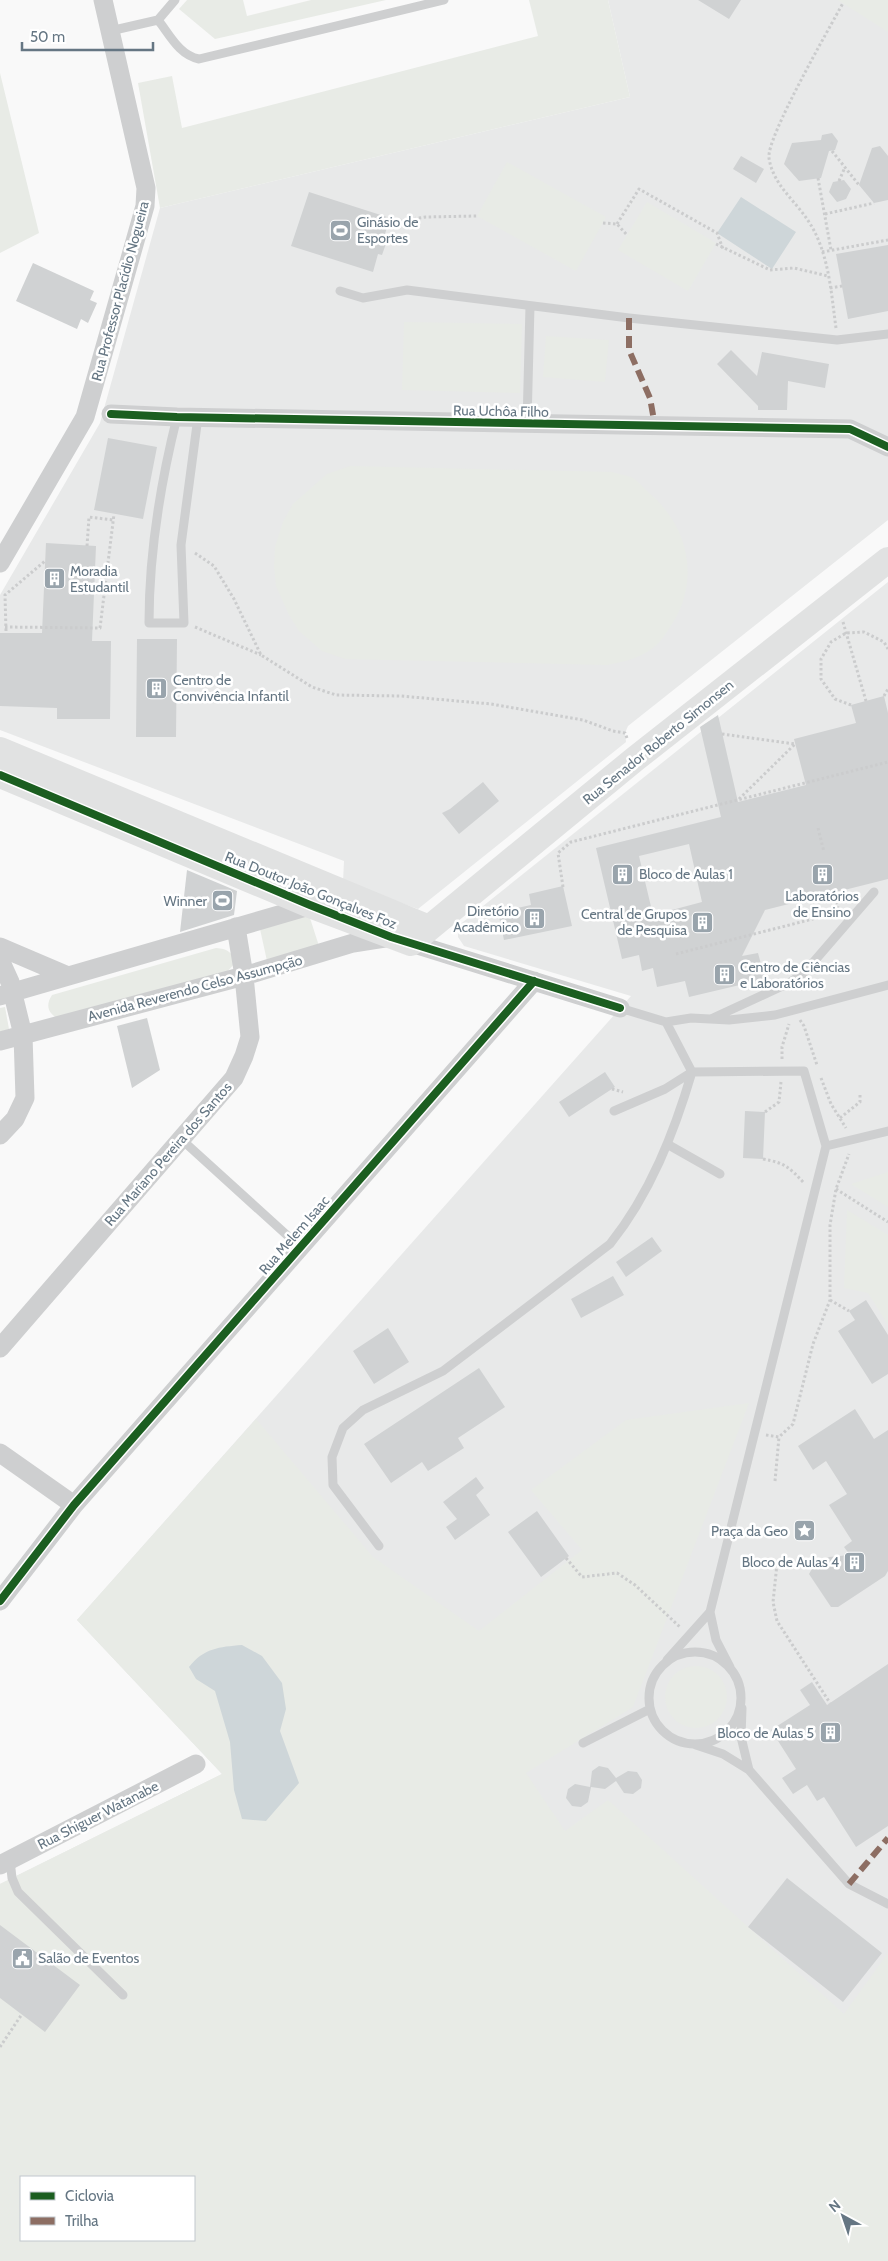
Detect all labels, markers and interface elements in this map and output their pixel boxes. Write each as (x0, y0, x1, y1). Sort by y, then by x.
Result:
scale bar (22, 20, 154, 52)
text: 50 m (30, 28, 65, 46)
street label: Rua Professor Placídio Nogueira (87, 199, 153, 383)
place label: Ginásio de Esportes (357, 213, 418, 247)
sports icon: Ginásio de Esportes (329, 218, 353, 242)
street label: Rua Uchôa Filho (453, 401, 549, 421)
place label: Moradia Estudantil (70, 562, 129, 596)
building icon: Moradia Estudantil (42, 567, 66, 591)
place label: Centro de Convivência Infantil (173, 671, 289, 705)
street label: Rua Senador Roberto Simonsen (579, 675, 737, 808)
building icon: Centro de Convivência Infantil (145, 676, 169, 700)
street label: Rua Doutor João Gonçalves Foz (222, 847, 400, 933)
building icon: Bloco de Aulas 1 (611, 862, 635, 886)
building icon: Laboratórios de Ensino (810, 862, 834, 886)
place label: Bloco de Aulas 1 (639, 865, 733, 883)
place label: Laboratórios de Ensino (785, 887, 859, 921)
sports icon: Winner (211, 889, 235, 913)
place label: Winner (164, 892, 208, 910)
place label: Diretório Acadêmico (453, 902, 519, 936)
place label: Central de Grupos de Pesquisa (581, 905, 687, 939)
building icon: Diretório Acadêmico (523, 907, 547, 931)
building icon: Central de Grupos de Pesquisa (691, 910, 715, 934)
street label: Avenida Reverendo Celso Assumpção (86, 951, 305, 1025)
place label: Centro de Ciências e Laboratórios (740, 958, 850, 992)
building icon: Centro de Ciências e Laboratórios (712, 963, 736, 987)
street label: Rua Mariano Pereira dos Santos (101, 1078, 236, 1230)
street label: Rua Melem Isaac (255, 1192, 333, 1278)
place icon: Praça da Geo (792, 1519, 816, 1543)
place label: Praça da Geo (711, 1522, 788, 1540)
building icon: Bloco de Aulas 4 (843, 1550, 867, 1574)
place label: Bloco de Aulas 4 (742, 1553, 839, 1571)
building icon: Bloco de Aulas 5 (818, 1721, 842, 1745)
place label: Bloco de Aulas 5 (717, 1724, 814, 1742)
street label: Rua Shiguer Watanabe (34, 1777, 162, 1853)
public building icon: Salão de Eventos (10, 1946, 34, 1970)
place label: Salão de Eventos (38, 1949, 139, 1967)
legend (20, 2176, 195, 2241)
text: Ciclovia (65, 2187, 115, 2205)
north arrow (818, 2191, 868, 2241)
text: N (825, 2196, 844, 2216)
text: Trilha (65, 2212, 99, 2230)

